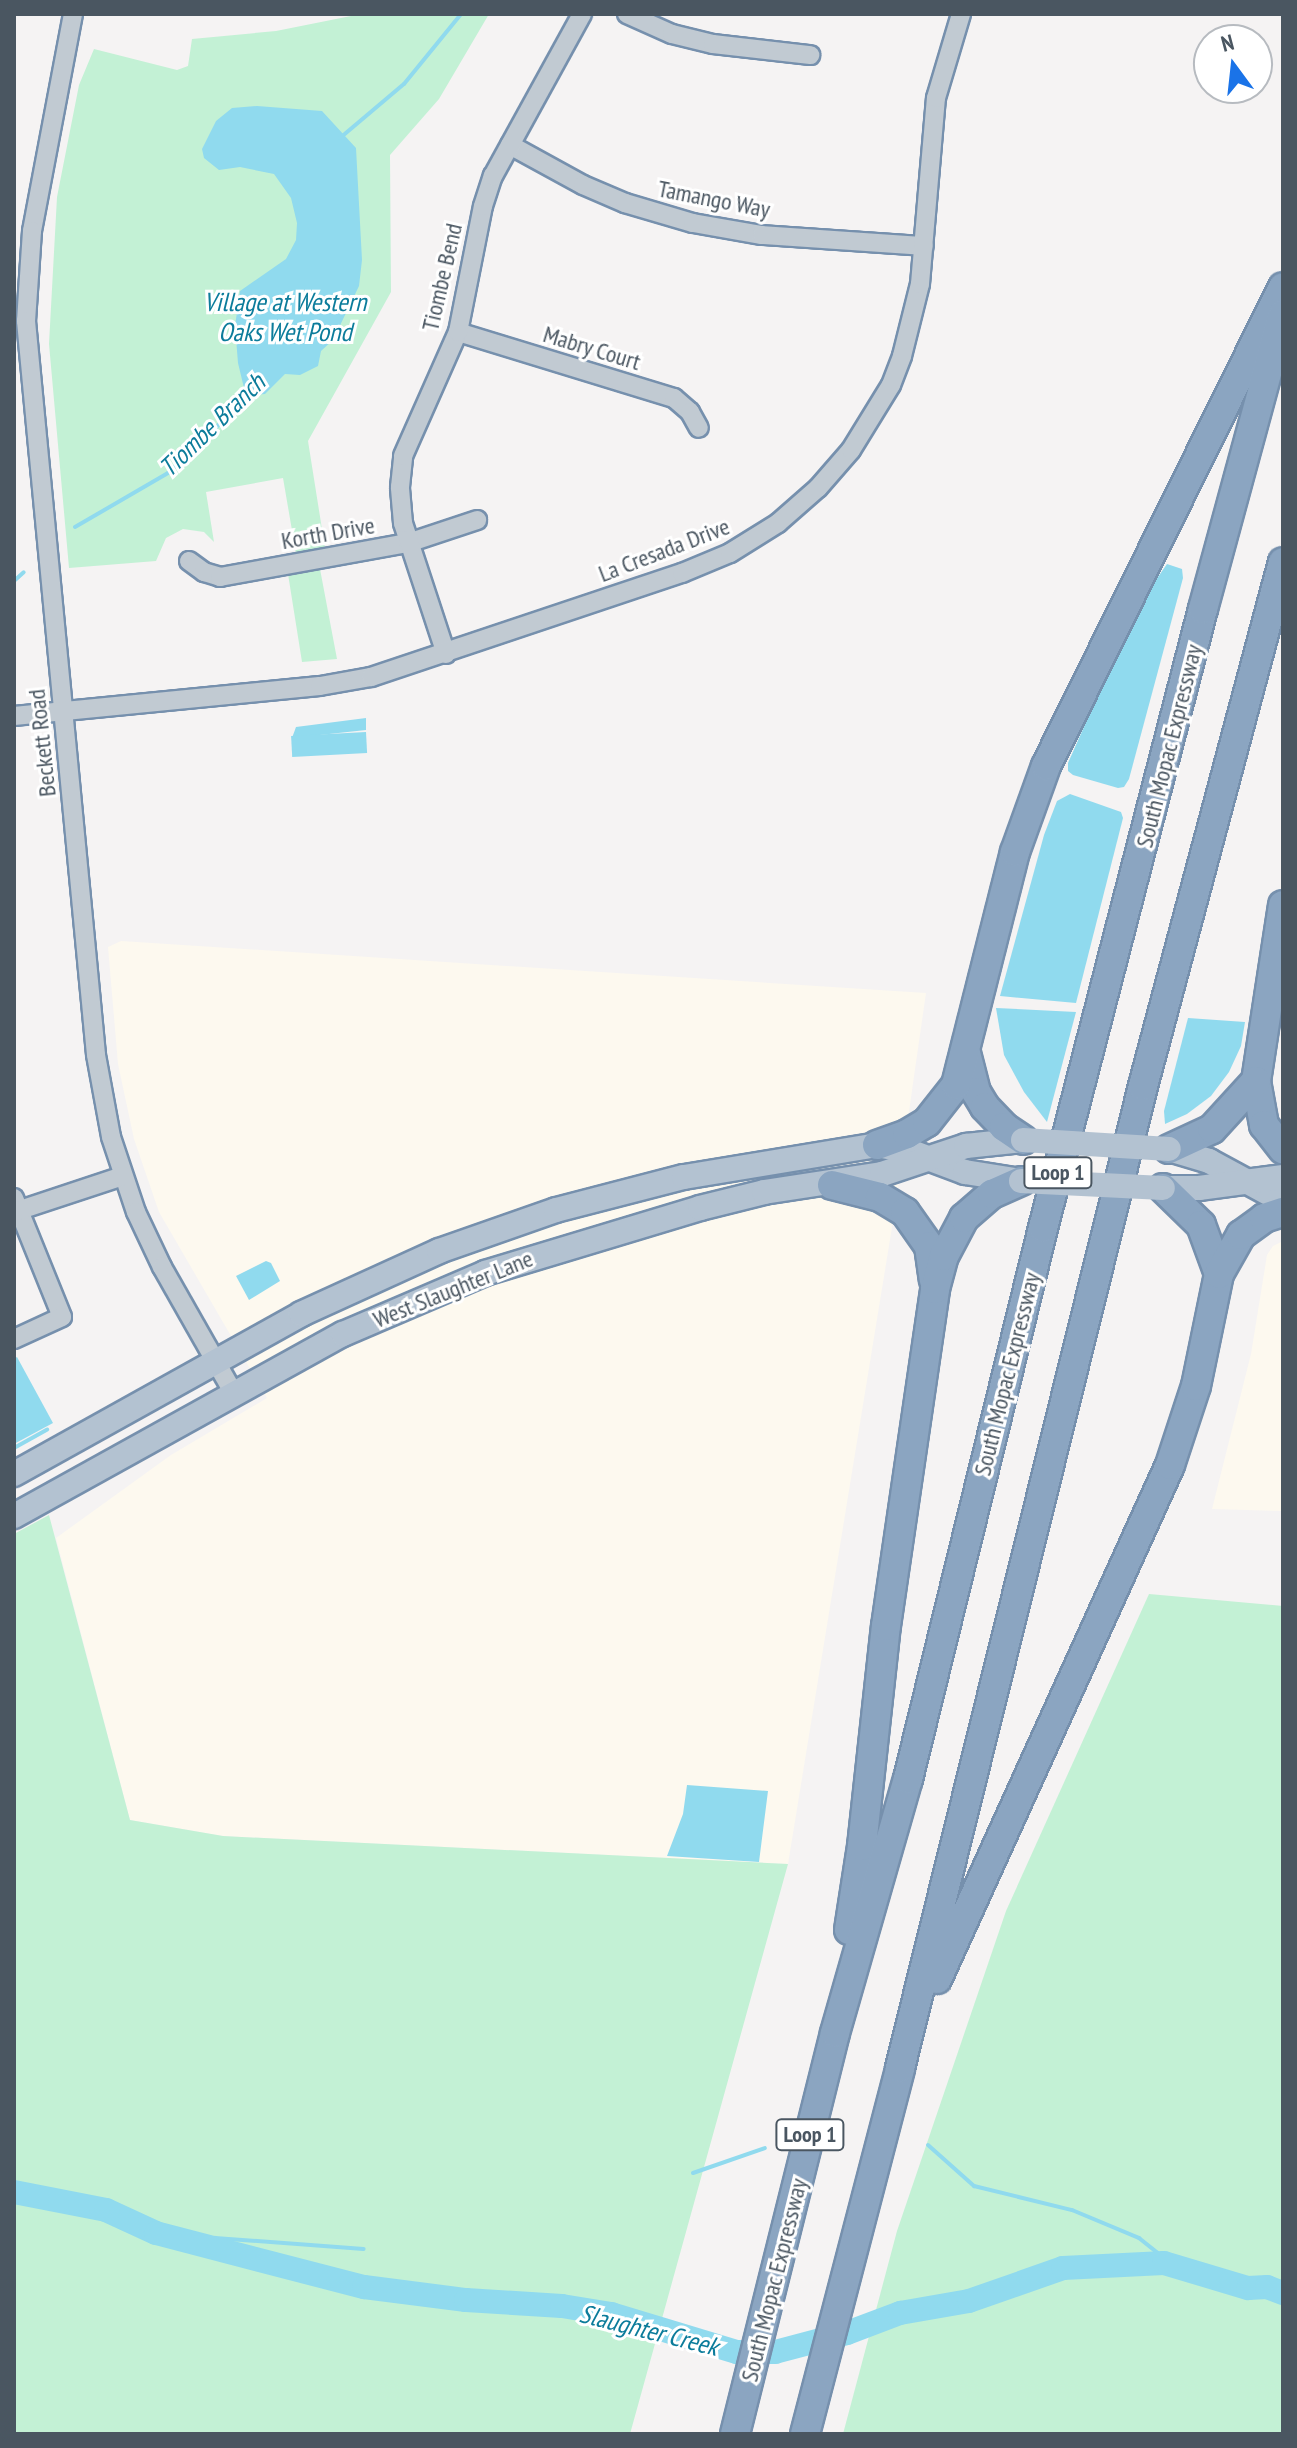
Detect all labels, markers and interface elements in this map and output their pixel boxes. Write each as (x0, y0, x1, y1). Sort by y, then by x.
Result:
north arrow (1193, 24, 1273, 104)
text: N (1218, 28, 1237, 58)
street label: Tamango Way (655, 174, 773, 224)
street label: Tiombe Bend (416, 220, 468, 334)
water label: Village at Western Oaks Wet Pond (203, 286, 367, 348)
street label: Mabry Court (540, 319, 644, 377)
water label: Tiombe Branch (153, 367, 271, 483)
street label: Korth Drive (279, 511, 377, 555)
street label: La Cresada Drive (594, 512, 734, 588)
street label: South Mopac Expressway (1130, 641, 1208, 851)
street label: Beckett Road (22, 688, 62, 798)
road number: Loop 1 (1022, 1155, 1094, 1191)
street label: West Slaughter Lane (369, 1244, 537, 1334)
street label: South Mopac Expressway (968, 1269, 1046, 1479)
road number: Loop 1 (774, 2117, 846, 2153)
street label: South Mopac Expressway (735, 2175, 813, 2385)
water label: Slaughter Creek (576, 2298, 722, 2362)

